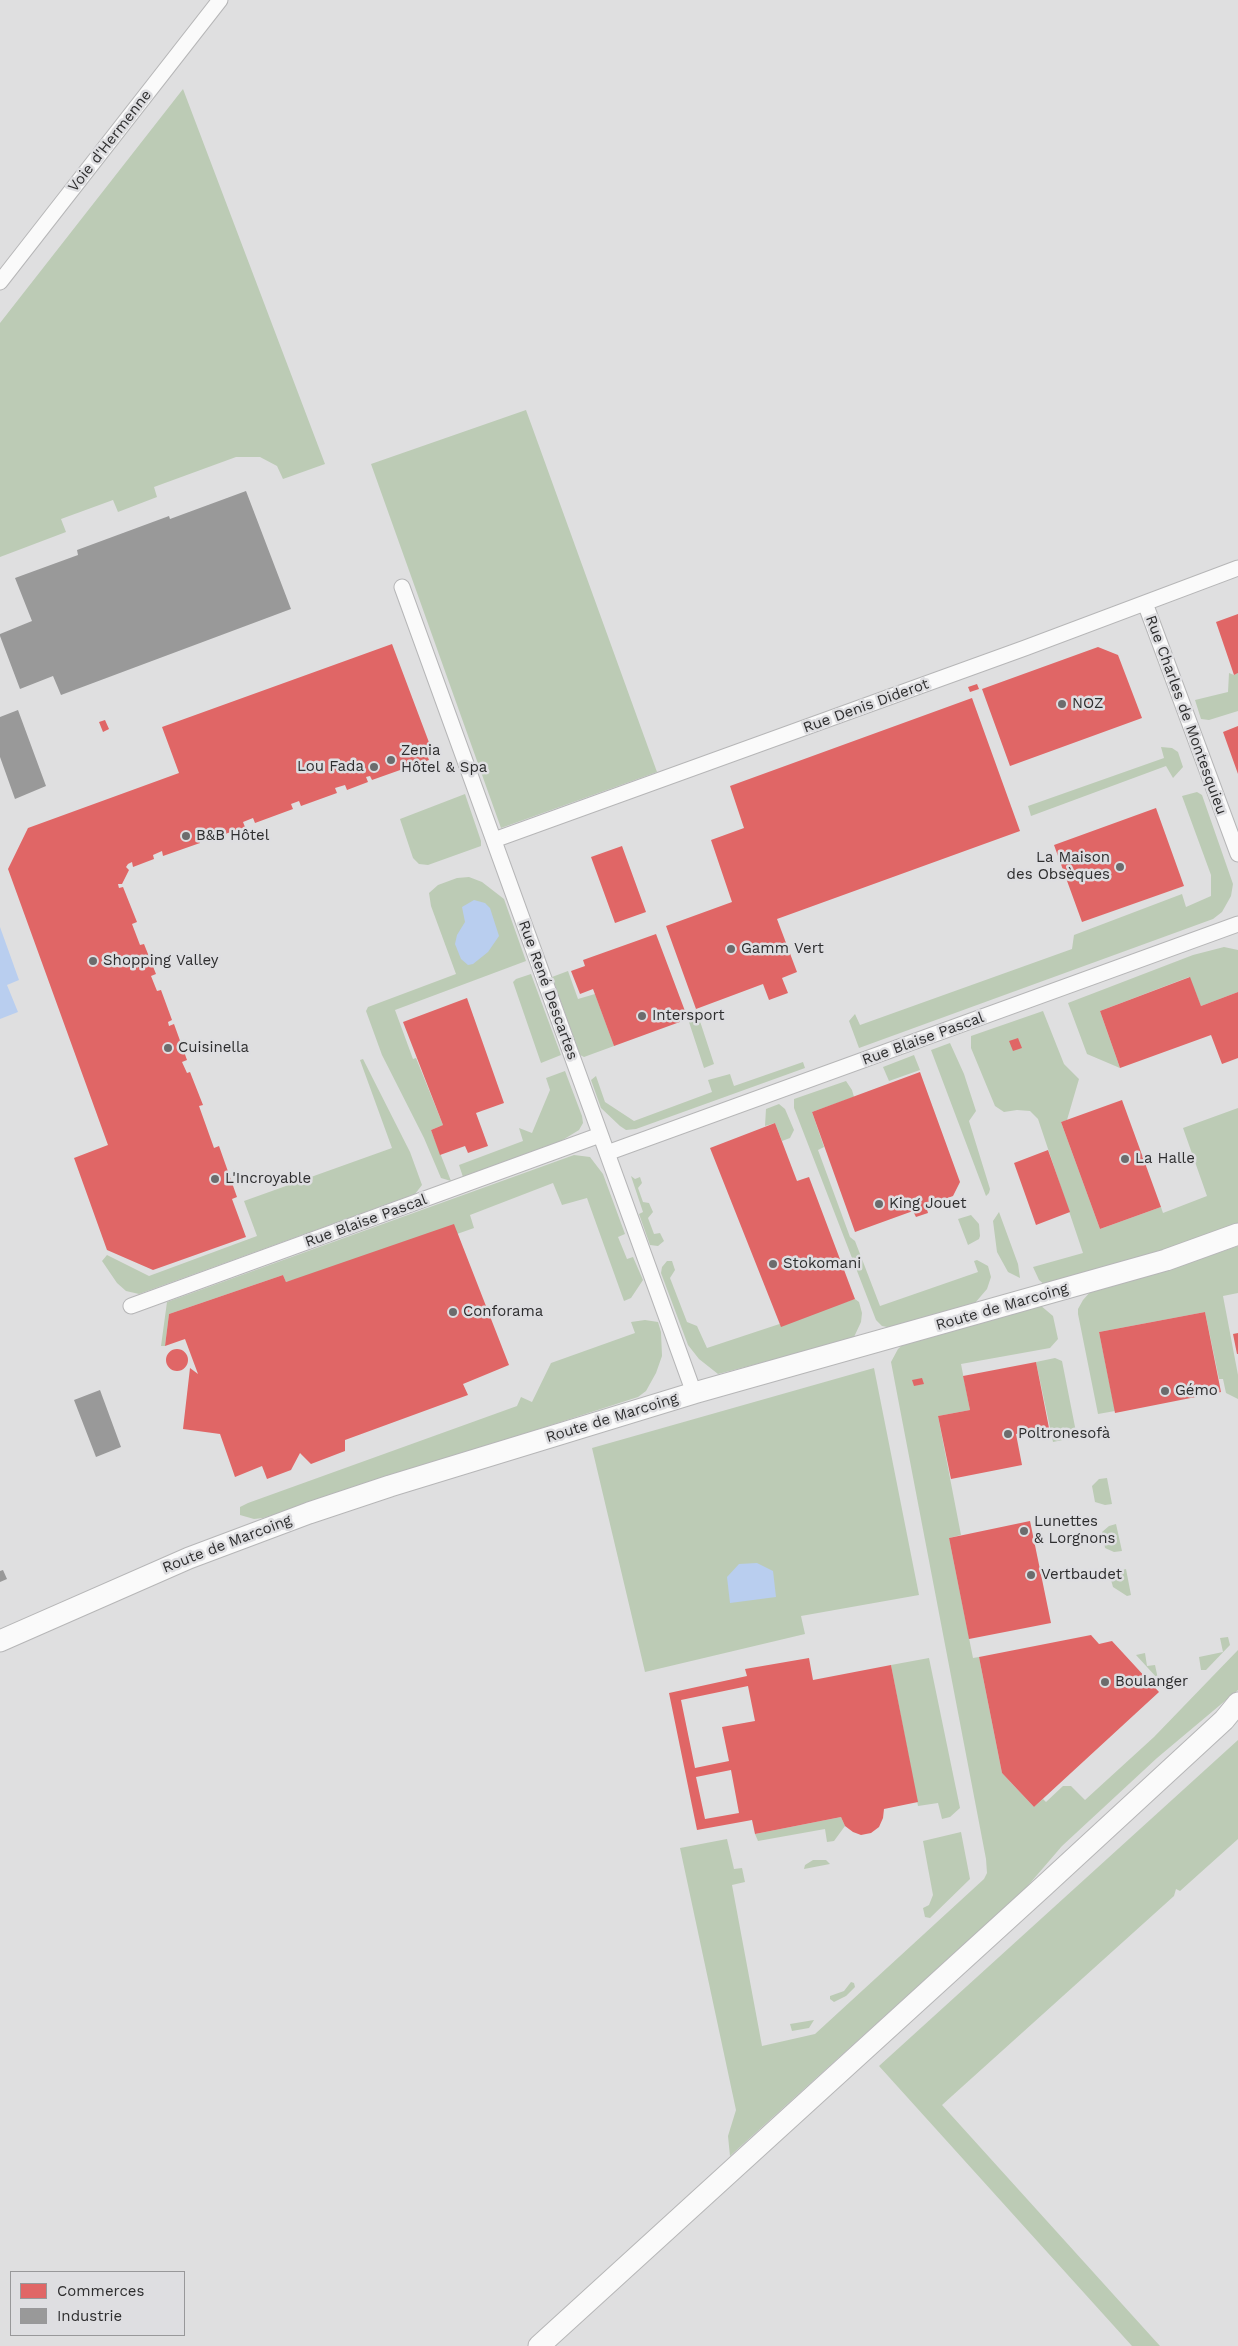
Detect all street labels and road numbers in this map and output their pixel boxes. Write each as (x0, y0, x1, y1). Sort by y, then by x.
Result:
street label: Voie d'Hermenne (65, 86, 155, 196)
street label: Rue Charles de Montesquieu (1142, 613, 1230, 817)
street label: Rue Denis Diderot (801, 675, 931, 737)
street label: Rue René Descartes (514, 918, 582, 1062)
street label: Rue Blaise Pascal (860, 1009, 986, 1069)
street label: Rue Blaise Pascal (303, 1191, 429, 1251)
street label: Route de Marcoing (934, 1279, 1070, 1335)
street label: Route de Marcoing (544, 1389, 680, 1447)
street label: Route de Marcoing (160, 1511, 294, 1577)

